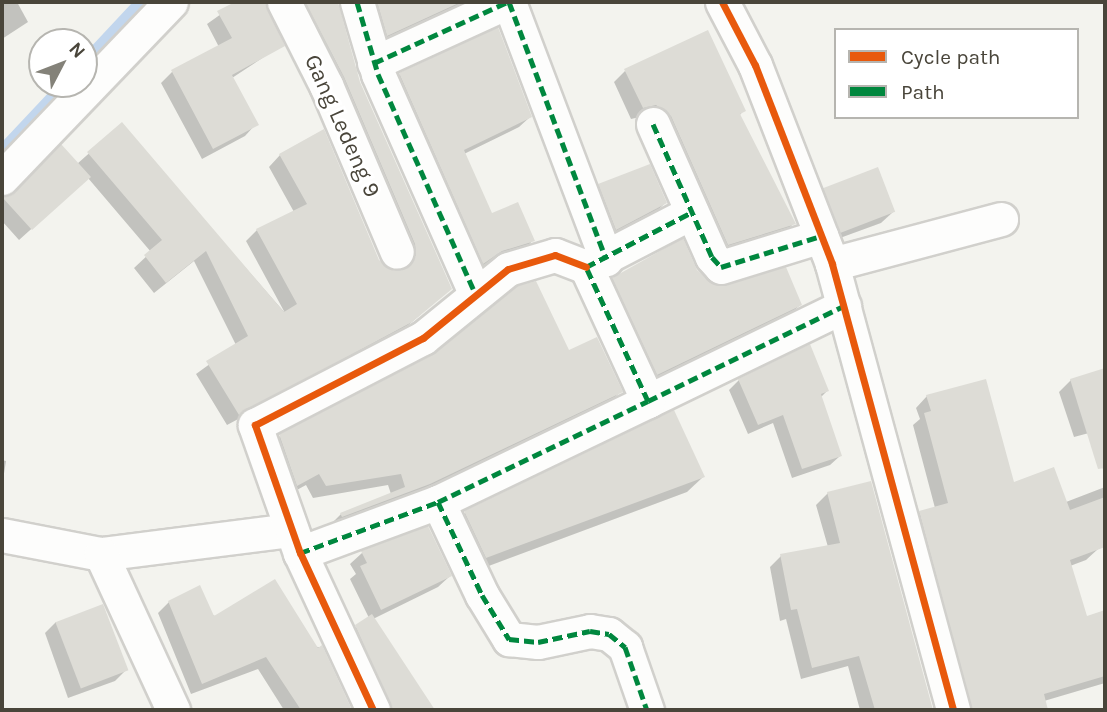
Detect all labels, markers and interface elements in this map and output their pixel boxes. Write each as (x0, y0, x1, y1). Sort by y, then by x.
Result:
north arrow (28, 28, 98, 98)
legend (834, 28, 1079, 119)
text: N (64, 38, 90, 63)
text: Cycle path (901, 45, 1001, 69)
street label: Gang Ledeng 9 (298, 50, 386, 202)
text: Path (901, 80, 945, 104)

